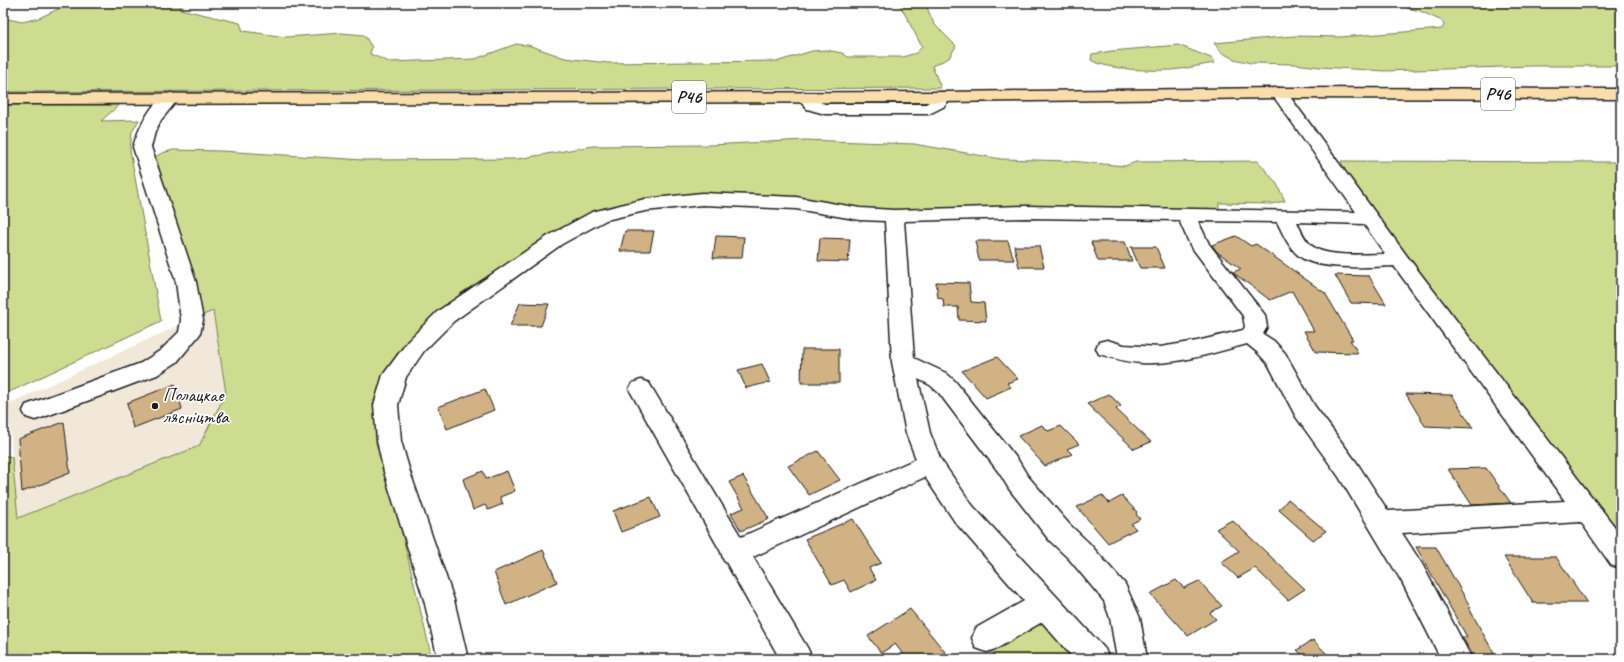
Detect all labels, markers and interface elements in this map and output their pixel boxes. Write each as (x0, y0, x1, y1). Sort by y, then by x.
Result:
road number: Р46 (1481, 78, 1515, 110)
road number: Р46 (672, 81, 706, 113)
place label: Полацкае лясніцтва (163, 383, 230, 429)
marker: Полацкае лясніцтва (150, 401, 160, 411)

